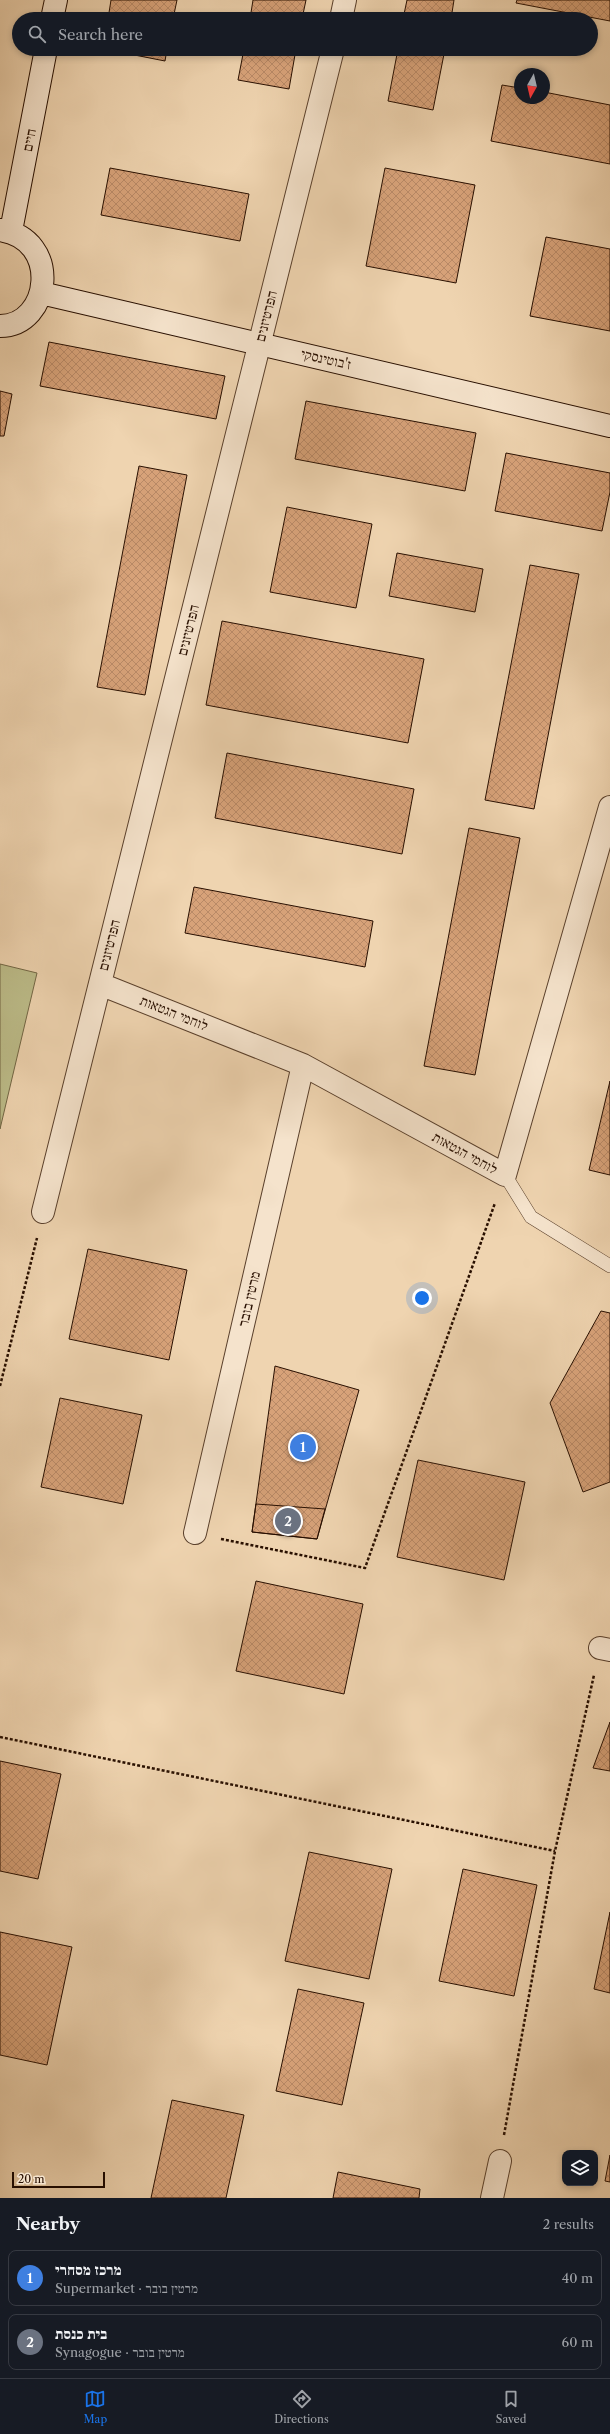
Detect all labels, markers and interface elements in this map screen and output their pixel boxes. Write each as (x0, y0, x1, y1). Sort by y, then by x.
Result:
search box (12, 12, 598, 56)
icon: search (26, 23, 48, 45)
text: Search here (58, 25, 143, 44)
north arrow (514, 68, 550, 104)
street label: חיים (18, 127, 40, 153)
street label: הפרטיזנים (251, 289, 281, 343)
street label: ז'בוטינסקי (299, 345, 353, 373)
street label: הפרטיזנים (173, 603, 203, 657)
street label: הפרטיזנים (94, 918, 124, 972)
street label: לוחמי הגטאות (137, 991, 211, 1035)
street label: לוחמי הגטאות (429, 1128, 501, 1178)
street label: מרטין בובר (234, 1269, 264, 1329)
your location (412, 1288, 432, 1308)
pin: 1 (290, 1432, 316, 1462)
pin: 2 (275, 1506, 301, 1536)
map controls (562, 2150, 598, 2186)
button: layers (562, 2150, 598, 2186)
scale bar (12, 2170, 105, 2189)
text: 20 m (18, 2172, 44, 2186)
text: Nearby (16, 2214, 80, 2234)
text: 2 results (543, 2216, 594, 2232)
text: מרכז מסחרי (55, 2260, 122, 2279)
text: 1 (27, 2270, 33, 2286)
text: 40 m (562, 2270, 593, 2286)
text: Supermarket · מרטין בובר (55, 2280, 198, 2296)
text: בית כנסת (55, 2324, 107, 2343)
text: 2 (26, 2334, 34, 2350)
text: 60 m (562, 2334, 593, 2350)
text: Synagogue · מרטין בובר (55, 2344, 185, 2360)
tab: Map (84, 2388, 107, 2426)
tab: Directions (274, 2388, 329, 2426)
tab: Saved (496, 2388, 526, 2426)

